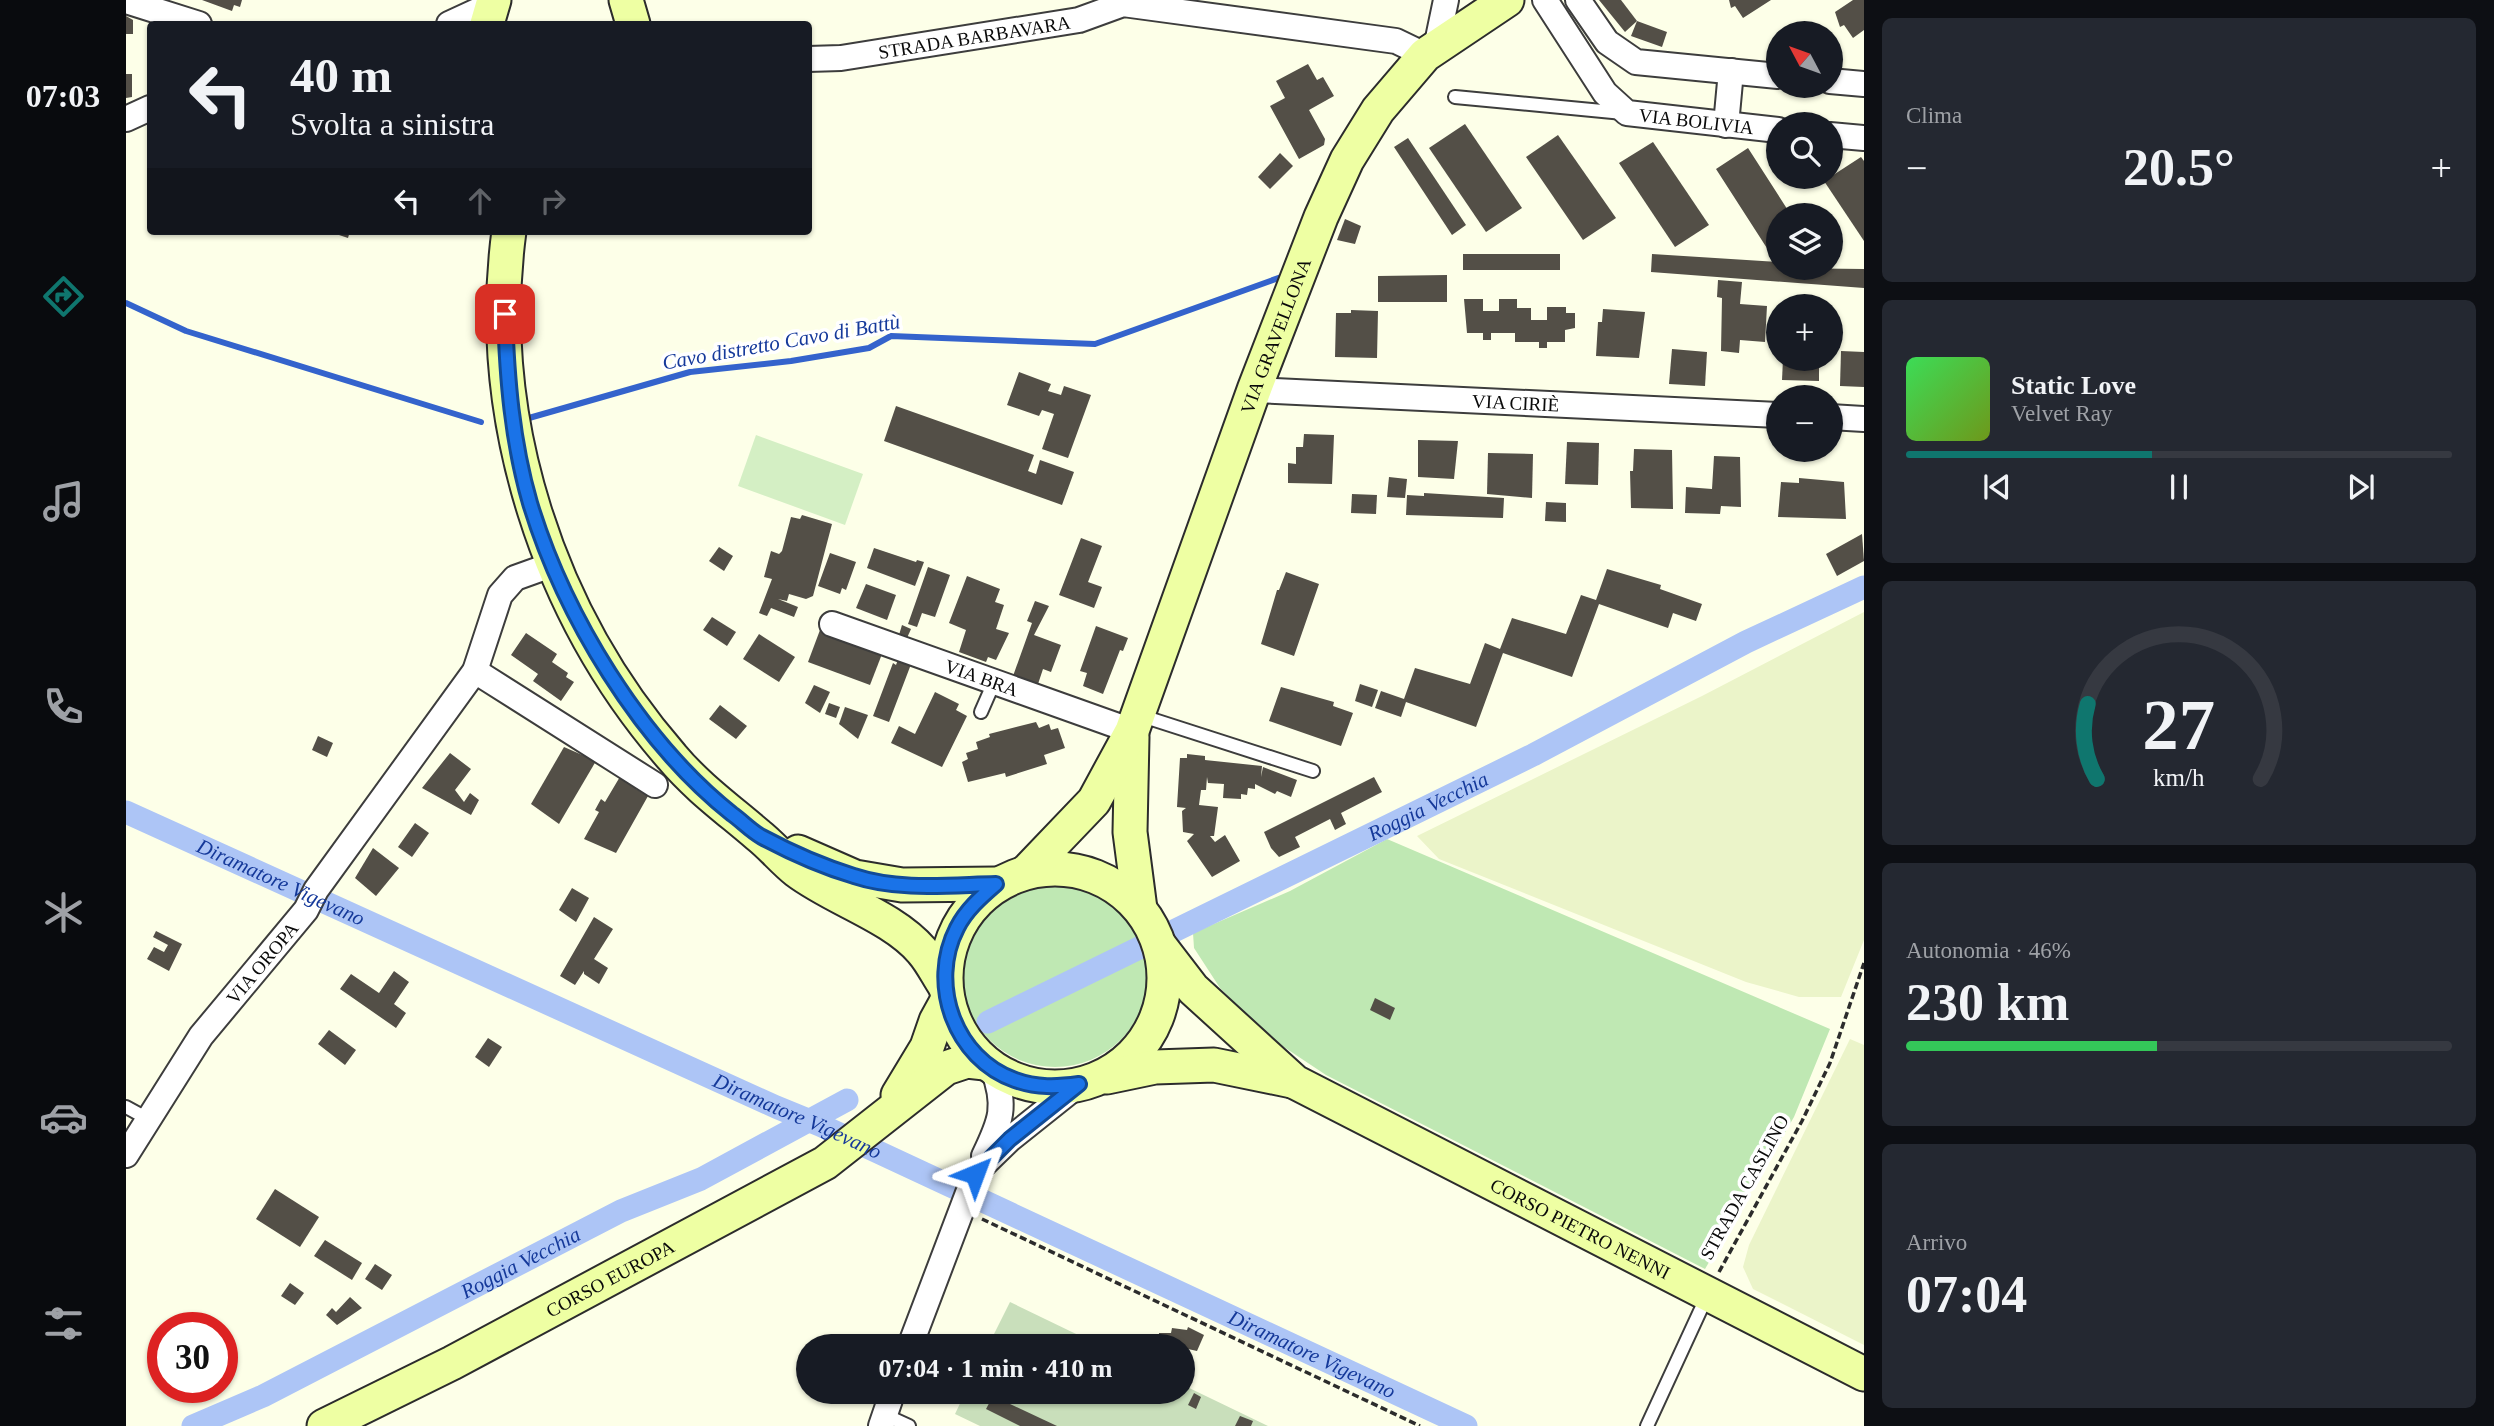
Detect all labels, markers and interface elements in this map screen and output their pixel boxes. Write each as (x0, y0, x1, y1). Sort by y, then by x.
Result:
street label: STRADA BARBAVARA (877, 11, 1072, 63)
north arrow (1766, 21, 1843, 98)
map controls (1766, 21, 1843, 462)
text: 40 m (290, 48, 392, 103)
icon: left (175, 49, 266, 140)
text: 07:03 (26, 78, 100, 114)
text: Clima (1906, 103, 1962, 128)
street label: VIA BOLIVIA (1637, 104, 1755, 138)
text: Svolta a sinistra (290, 106, 494, 142)
button: search (1766, 112, 1843, 189)
text: 20.5° (2123, 139, 2235, 196)
text: − (1906, 147, 1927, 189)
text: + (2431, 147, 2452, 189)
icon: left (388, 182, 426, 220)
icon: ahead (461, 182, 499, 220)
icon: right (534, 182, 572, 220)
button: layers (1766, 203, 1843, 280)
street label: VIA GRAVELLONA (1236, 255, 1315, 416)
icon: directions (39, 272, 88, 321)
pin (475, 284, 535, 344)
button: + (1766, 294, 1843, 371)
icon: arrive (486, 295, 524, 333)
water label: Cavo distretto Cavo di Battù (660, 309, 902, 375)
text: Static Love (2011, 371, 2136, 400)
button: − (1766, 385, 1843, 462)
street label: VIA CIRIÈ (1472, 390, 1560, 416)
text: Velvet Ray (2011, 401, 2113, 426)
icon: previous (1978, 468, 2016, 506)
icon: pause (2160, 468, 2198, 506)
icon: next (2342, 468, 2380, 506)
icon: music (39, 477, 88, 526)
street label: VIA BRA (942, 655, 1021, 701)
icon: phone (39, 682, 88, 731)
text: 27 (2143, 684, 2215, 765)
text: km/h (2153, 764, 2205, 791)
water label: Roggia Vecchia (1363, 767, 1492, 847)
water label: Diramatore Vigevano (192, 833, 368, 931)
icon: climate (39, 888, 88, 937)
street label: VIA OROPA (222, 918, 303, 1008)
text: Autonomia · 46% (1906, 938, 2071, 963)
text: 230 km (1906, 974, 2069, 1031)
water label: Diramatore Vigevano (709, 1068, 885, 1164)
icon: car (39, 1093, 88, 1142)
street label: STRADA CASLINO (1696, 1111, 1793, 1263)
position arrow (938, 1137, 1012, 1211)
street label: CORSO PIETRO NENNI (1487, 1174, 1673, 1284)
water label: Roggia Vecchia (456, 1222, 584, 1304)
text: Arrivo (1906, 1230, 1967, 1255)
street label: CORSO EUROPA (543, 1236, 678, 1322)
text: 07:04 (1906, 1266, 2027, 1323)
icon: filters (39, 1299, 88, 1348)
water label: Diramatore Vigevano (1224, 1305, 1399, 1403)
speed limit sign: 30 (147, 1312, 238, 1403)
text: 07:04 · 1 min · 410 m (879, 1354, 1113, 1383)

